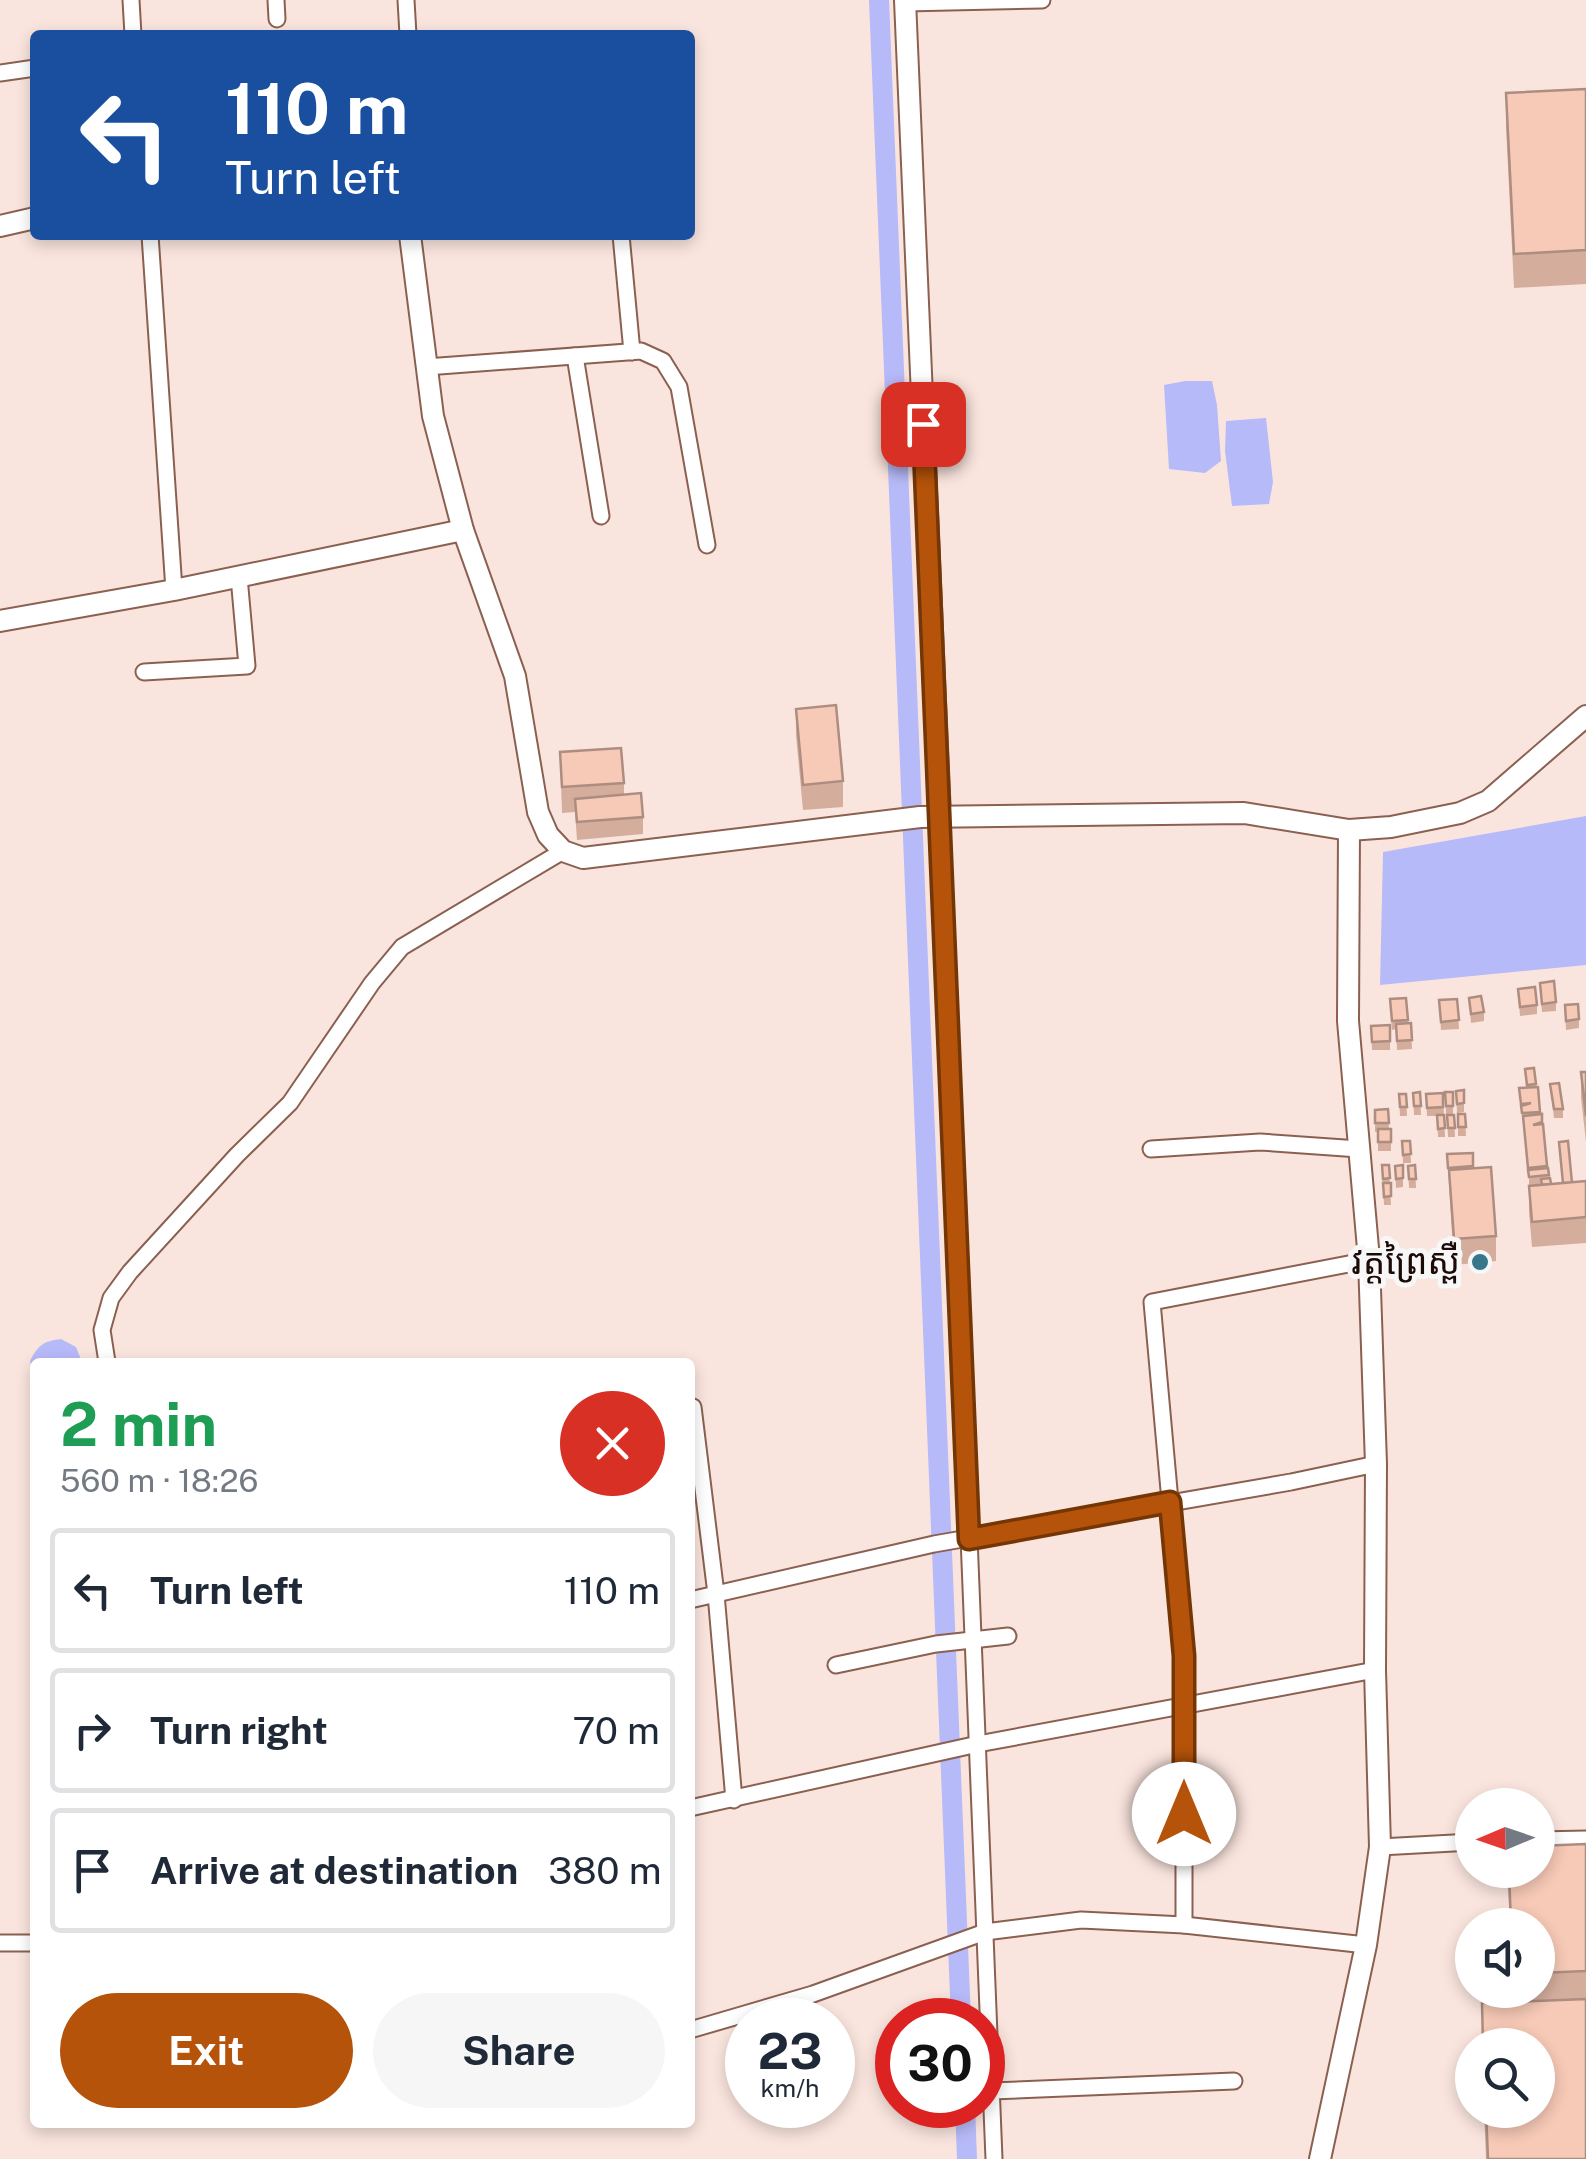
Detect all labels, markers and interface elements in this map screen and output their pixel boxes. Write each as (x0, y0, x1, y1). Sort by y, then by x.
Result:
text: 110 m (225, 67, 409, 150)
icon: left (60, 70, 190, 200)
text: Turn left (225, 151, 401, 204)
pin (881, 382, 966, 467)
icon: arrive (896, 397, 951, 452)
place label: វត្តព្រៃស្ពឺ (1352, 1241, 1460, 1284)
marker: វត្តព្រៃស្ពឺ (1469, 1251, 1491, 1273)
text: 2 min (60, 1389, 217, 1460)
button: close (560, 1391, 665, 1496)
text: 560 m · 18:26 (60, 1462, 259, 1499)
icon: left (65, 1563, 120, 1618)
text: Turn left (150, 1568, 304, 1613)
text: 110 m (564, 1568, 660, 1613)
icon: right (65, 1703, 120, 1758)
text: Turn right (150, 1708, 328, 1753)
text: 70 m (573, 1708, 660, 1753)
position arrow (1132, 1762, 1236, 1866)
north arrow (1455, 1788, 1555, 1888)
map controls (1455, 1788, 1555, 2128)
icon: arrive (65, 1843, 120, 1898)
text: Arrive at destination (150, 1848, 518, 1893)
text: 380 m (548, 1848, 662, 1893)
button: sound (1455, 1908, 1555, 2008)
button: Exit (60, 1993, 353, 2108)
button: Share (373, 1993, 665, 2108)
speed limit sign: 30 (875, 1998, 1005, 2128)
text: 23 (757, 2021, 823, 2080)
button: search (1455, 2028, 1555, 2128)
text: km/h (761, 2073, 819, 2103)

